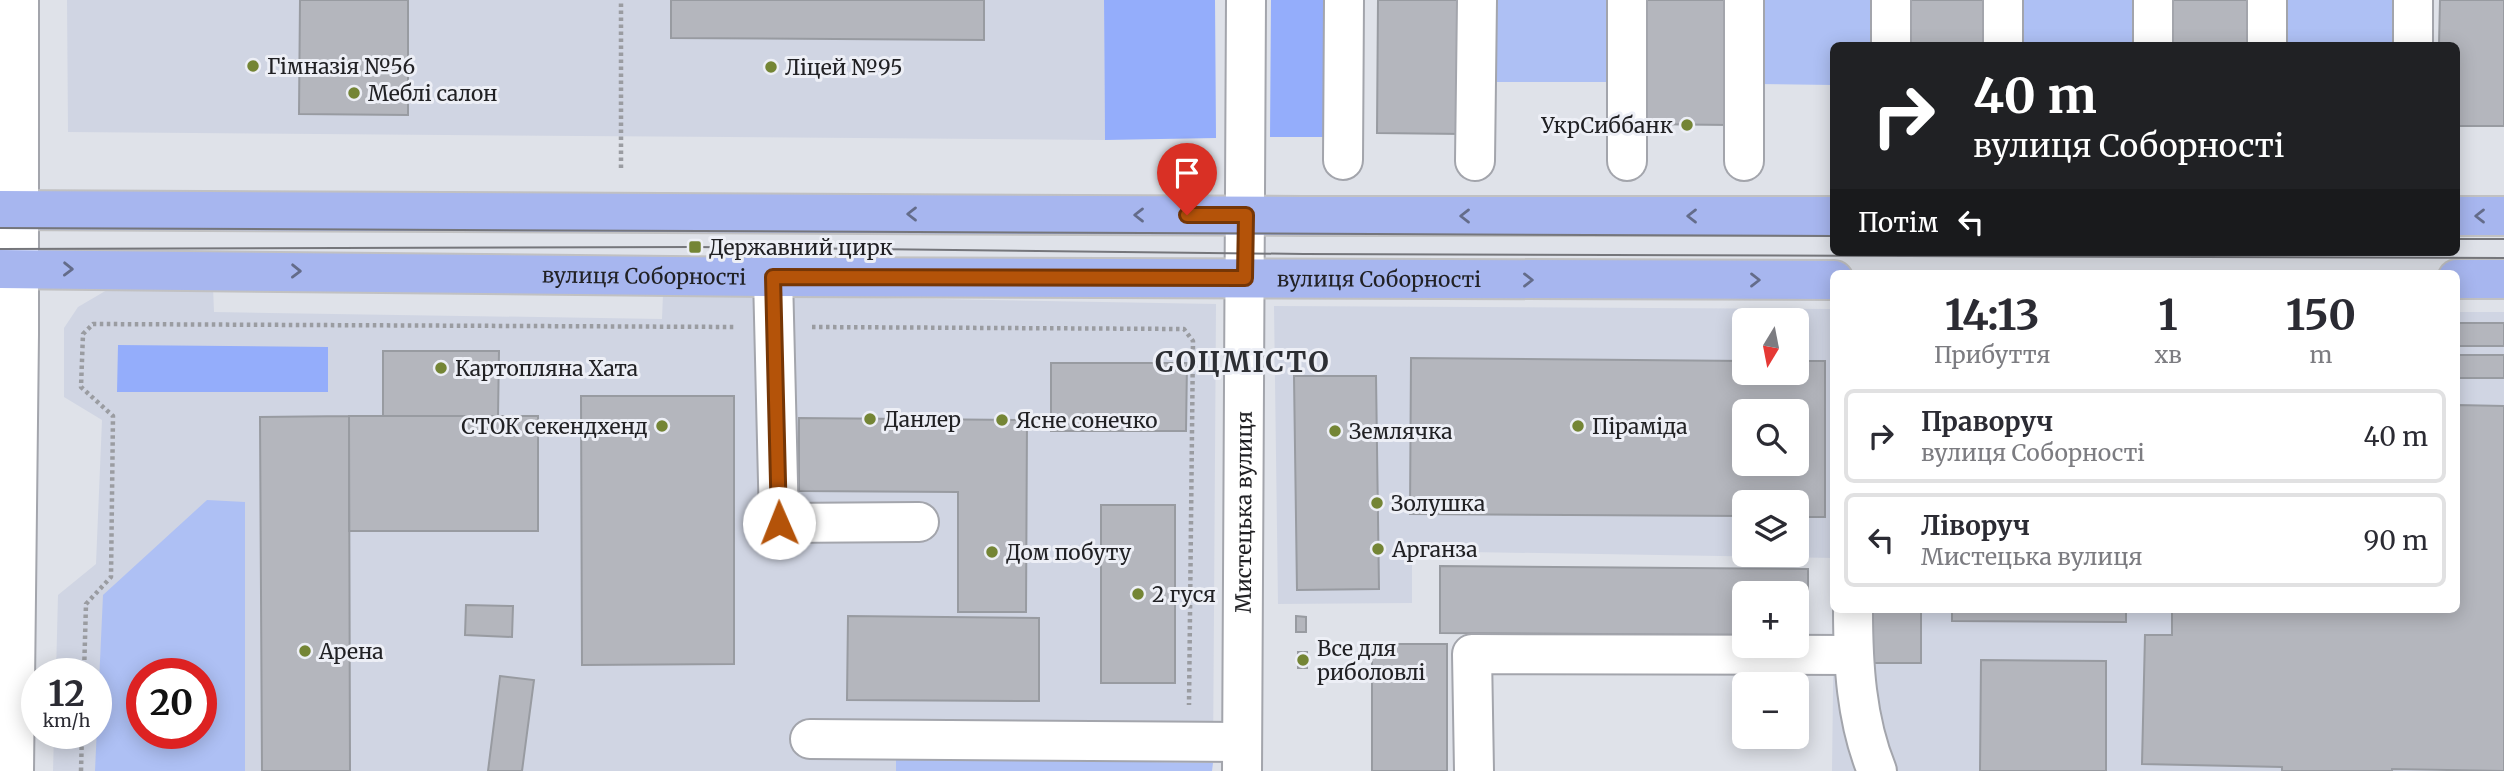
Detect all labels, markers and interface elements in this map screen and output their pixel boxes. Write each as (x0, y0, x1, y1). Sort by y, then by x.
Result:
place label: Гімназія №56 (267, 53, 415, 80)
place label: Ліцей №95 (785, 54, 903, 81)
marker: Гімназія №56 (245, 58, 261, 74)
marker: Ліцей №95 (763, 59, 779, 75)
text: 40 m (1973, 65, 2097, 126)
icon: right (1858, 70, 1949, 161)
place label: Меблі салон (368, 80, 498, 107)
marker: Меблі салон (346, 85, 362, 101)
place label: УкрСиббанк (1540, 112, 1673, 139)
marker: УкрСиббанк (1679, 117, 1695, 133)
text: вулиця Соборності (1973, 126, 2284, 166)
pin (1157, 143, 1217, 215)
icon: arrive (1168, 154, 1206, 192)
icon: left (1952, 203, 1990, 241)
one-way arrow (906, 206, 917, 222)
text: Потім (1858, 206, 1938, 239)
one-way arrow (1134, 207, 1144, 223)
one-way arrow (1459, 208, 1470, 224)
one-way arrow (1687, 208, 1697, 224)
one-way arrow (2475, 208, 2485, 224)
place label: Державний цирк (709, 234, 893, 261)
marker: Державний цирк (687, 239, 703, 255)
one-way arrow (63, 261, 74, 277)
street label: вулиця Соборності (542, 261, 747, 290)
one-way arrow (290, 264, 301, 279)
street label: вулиця Соборності (1277, 265, 1481, 293)
one-way arrow (1523, 272, 1533, 288)
one-way arrow (1750, 272, 1761, 288)
text: 14:13 (1945, 289, 2040, 341)
text: 1 (2158, 289, 2178, 341)
text: 150 (2286, 289, 2356, 341)
north arrow (1732, 308, 1810, 385)
map controls (1732, 308, 1809, 749)
text: Прибуття (1934, 340, 2050, 369)
text: хв (2154, 340, 2182, 369)
text: m (2309, 340, 2332, 369)
district label: СОЦМІСТО (1155, 344, 1331, 380)
place label: Картопляна Хата (455, 355, 638, 382)
marker: Картопляна Хата (433, 360, 449, 376)
button: search (1732, 399, 1809, 476)
text: Праворуч (1921, 405, 2053, 438)
place label: Данлер (884, 406, 961, 433)
place label: Ясне сонечко (1016, 407, 1158, 434)
marker: Данлер (862, 411, 878, 427)
street label: Мистецька вулиця (1229, 411, 1257, 613)
marker: Ясне сонечко (994, 412, 1010, 428)
place label: СТОК секендхенд (461, 413, 648, 440)
place label: Піраміда (1592, 413, 1688, 440)
icon: right (1862, 417, 1900, 455)
marker: СТОК секендхенд (654, 418, 670, 434)
place label: Землячка (1349, 418, 1453, 445)
marker: Піраміда (1570, 418, 1586, 434)
text: 40 m (2364, 420, 2428, 453)
marker: Землячка (1327, 423, 1343, 439)
text: вулиця Соборності (1921, 438, 2145, 467)
position arrow (742, 486, 816, 560)
place label: Золушка (1391, 490, 1485, 517)
button: layers (1732, 490, 1809, 567)
marker: Золушка (1369, 495, 1385, 511)
text: Ліворуч (1921, 509, 2030, 542)
icon: left (1862, 521, 1900, 559)
text: 90 m (2364, 524, 2428, 557)
place label: Арганза (1391, 536, 1478, 563)
place label: Дом побуту (1006, 539, 1132, 566)
marker: Арганза (1370, 541, 1386, 557)
text: Мистецька вулиця (1921, 542, 2142, 571)
marker: Дом побуту (984, 544, 1000, 560)
place label: 2 гуся (1152, 581, 1216, 608)
button: + (1732, 581, 1809, 658)
marker: 2 гуся (1130, 586, 1146, 602)
place label: Все для риболовлі (1317, 635, 1426, 686)
place label: Арена (318, 638, 384, 665)
marker: Арена (297, 643, 313, 659)
marker: Все для риболовлі (1295, 652, 1311, 668)
speed limit sign: 20 (126, 658, 217, 749)
text: 12 (48, 672, 85, 716)
button: − (1732, 672, 1809, 749)
text: km/h (43, 709, 90, 732)

